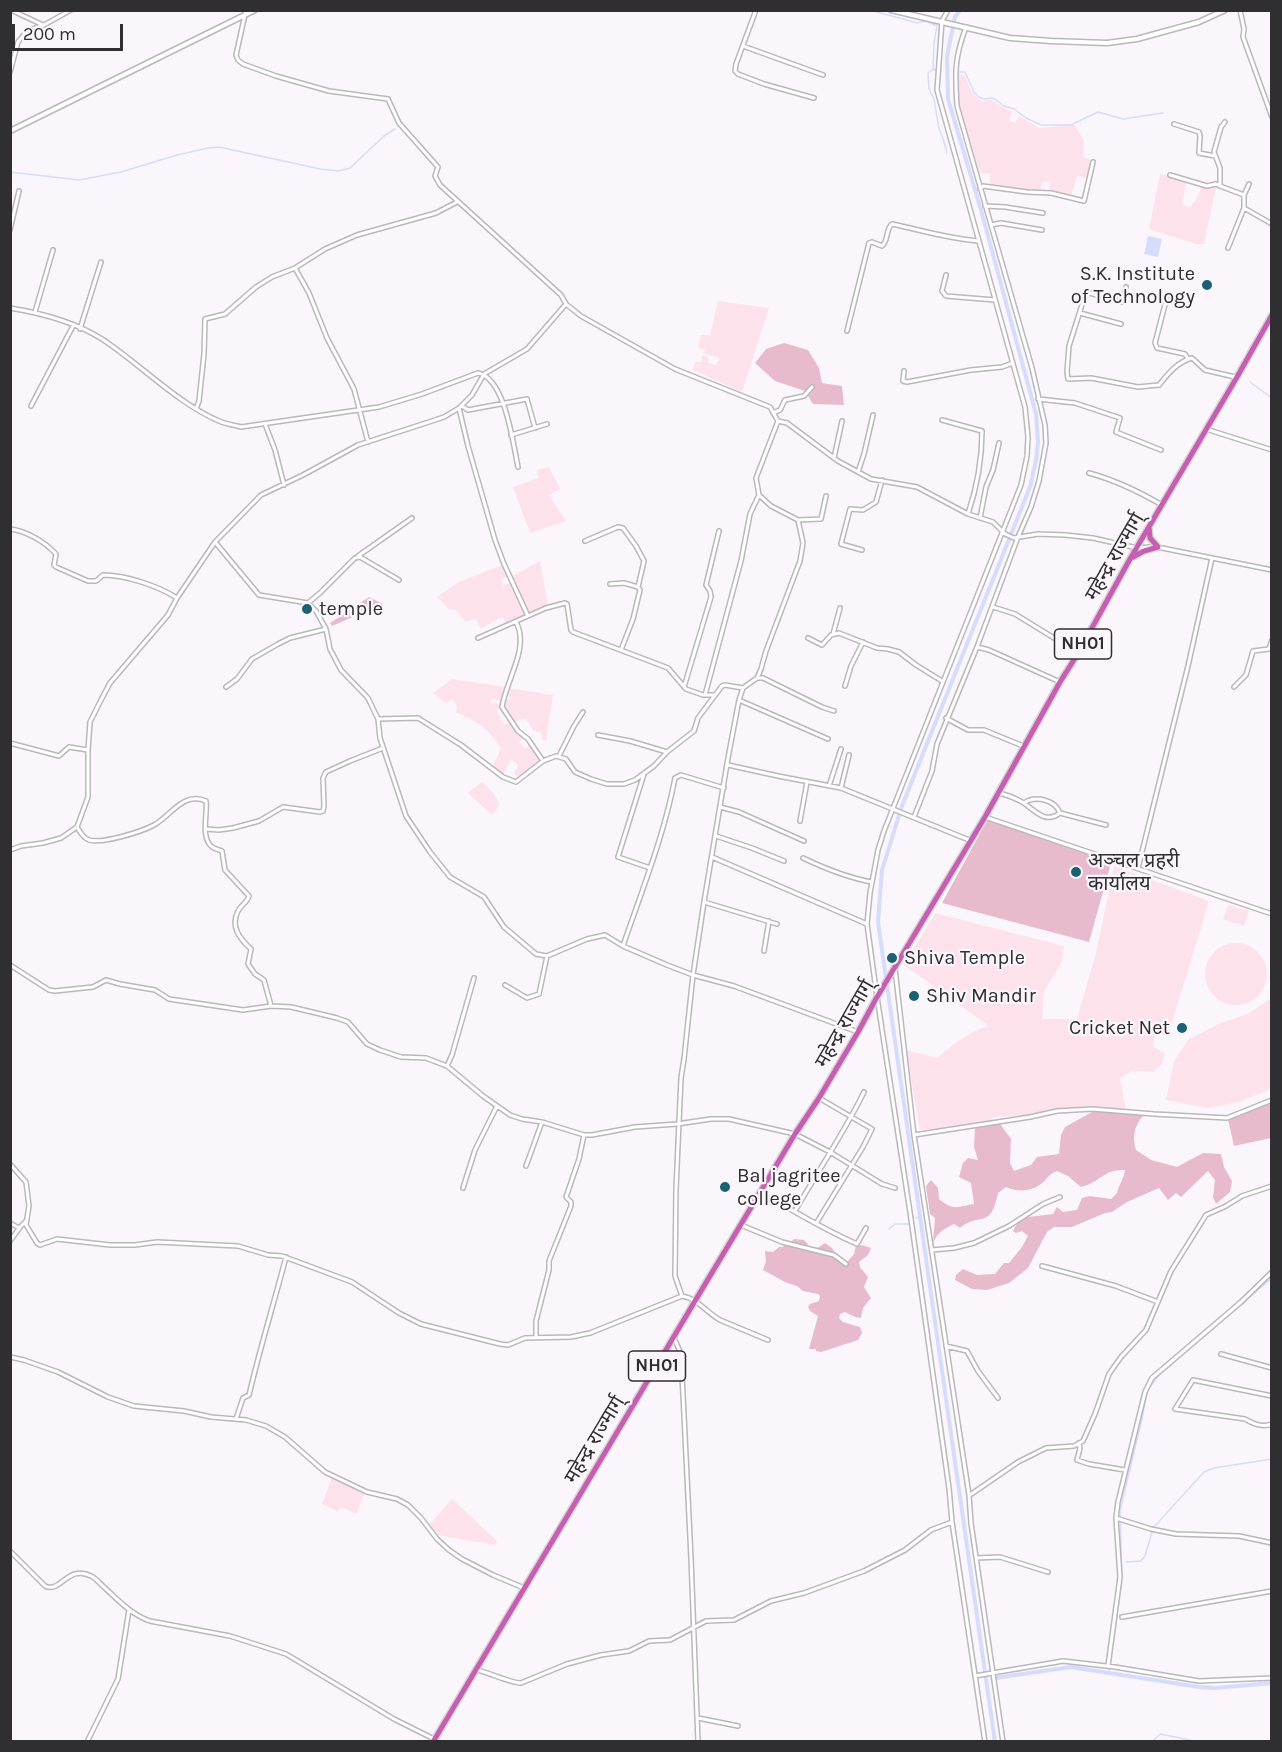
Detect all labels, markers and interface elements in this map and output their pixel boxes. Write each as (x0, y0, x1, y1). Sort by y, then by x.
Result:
scale bar (15, 12, 126, 50)
text: 200 m (23, 23, 76, 45)
place label: S.K. Institute of Technology (1071, 262, 1195, 309)
marker: S.K. Institute of Technology (1200, 278, 1214, 292)
street label: महेन्द्र राज्मार्ग् (1080, 509, 1150, 605)
place label: temple (319, 597, 383, 621)
marker: temple (300, 602, 314, 616)
road number: NH01 (1054, 629, 1112, 659)
place label: अञ्चल प्रहरी कार्यालय (1088, 849, 1179, 896)
marker: अञ्चल प्रहरी कार्यालय (1069, 865, 1083, 879)
place label: Shiva Temple (904, 946, 1025, 970)
marker: Shiva Temple (885, 951, 899, 965)
street label: महेन्द्र राज्मार्ग् (810, 976, 880, 1072)
place label: Shiv Mandir (926, 984, 1036, 1008)
marker: Shiv Mandir (907, 989, 921, 1003)
place label: Cricket Net (1069, 1016, 1170, 1040)
marker: Cricket Net (1175, 1021, 1189, 1035)
place label: Bal jagritee college (737, 1164, 841, 1211)
marker: Bal jagritee college (718, 1180, 732, 1194)
road number: NH01 (628, 1351, 686, 1381)
street label: महेन्द्र राज्मार्ग् (560, 1392, 630, 1488)

